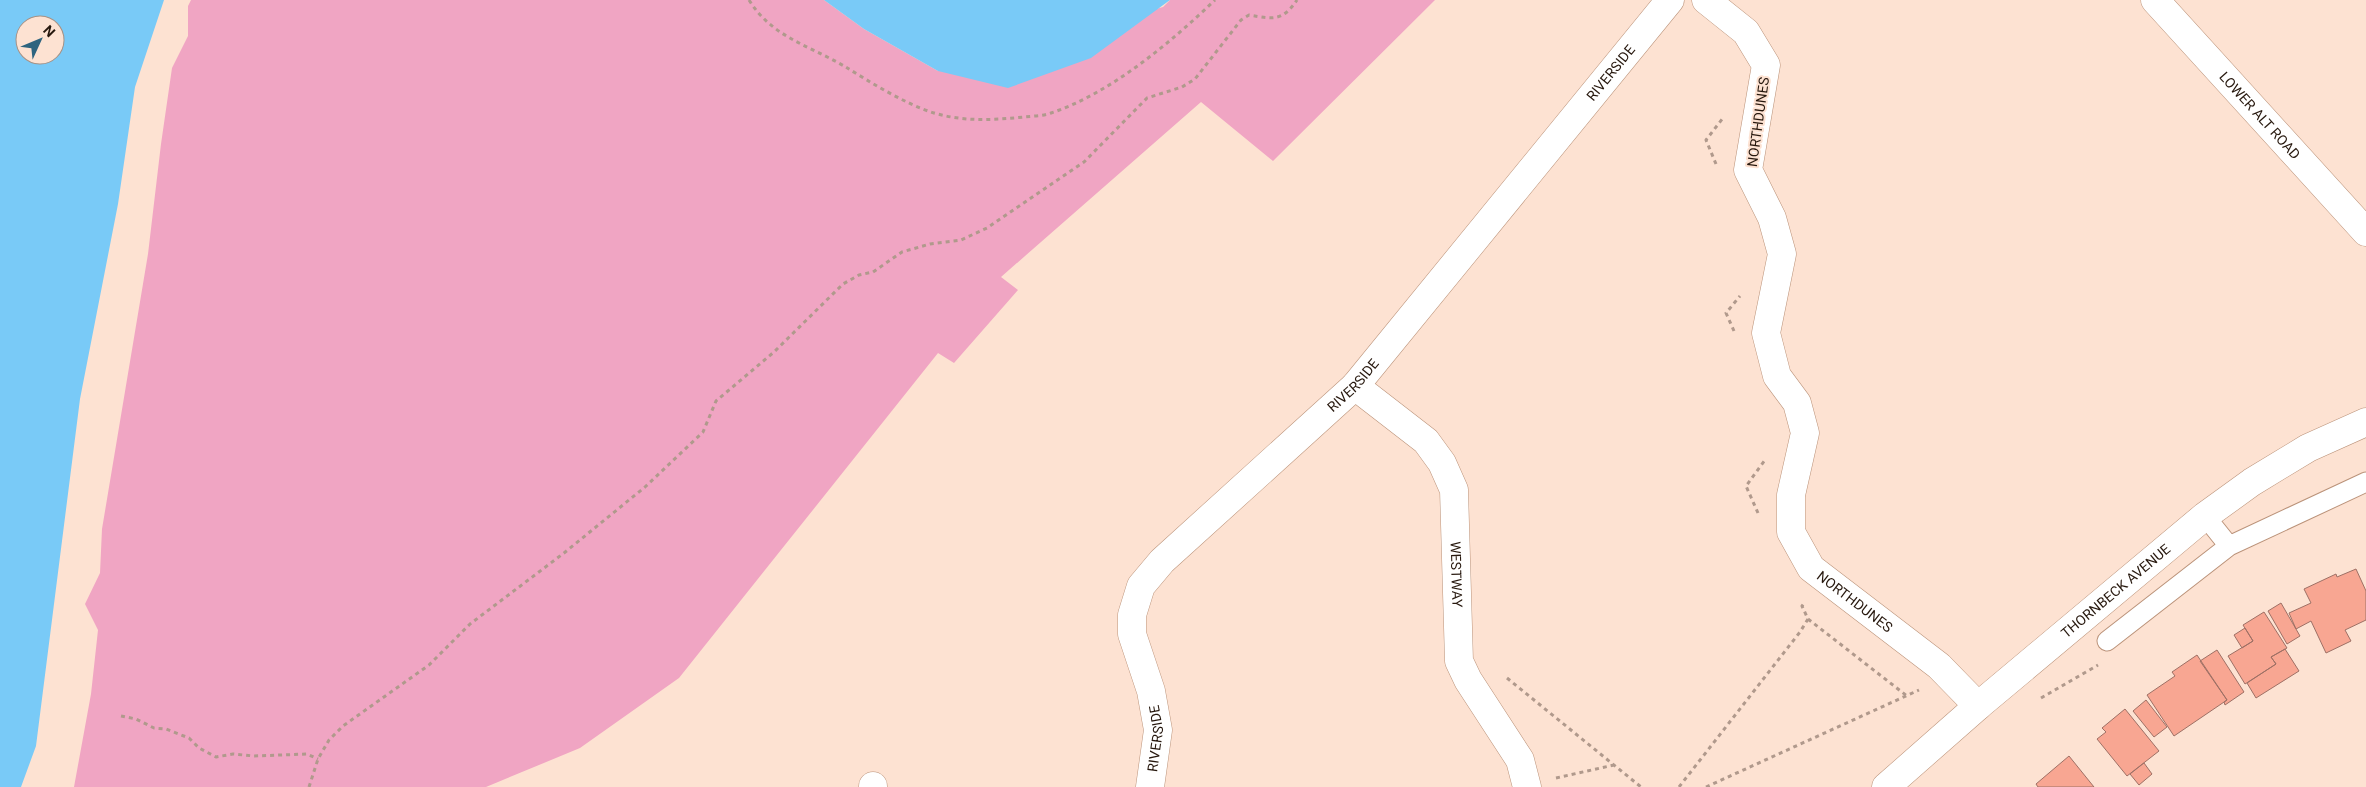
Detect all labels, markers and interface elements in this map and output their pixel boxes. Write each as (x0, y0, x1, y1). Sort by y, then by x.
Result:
north arrow (15, 15, 65, 65)
text: N (40, 22, 59, 40)
street label: RIVERSIDE (1583, 42, 1638, 104)
street label: LOWER ALT ROAD (2216, 69, 2304, 162)
street label: NORTHDUNES (1744, 76, 1772, 168)
street label: RIVERSIDE (1324, 355, 1382, 415)
street label: WESTWAY (1448, 541, 1465, 608)
street label: THORNBECK AVENUE (2058, 541, 2173, 641)
street label: NORTHDUNES (1814, 568, 1896, 635)
street label: RIVERSIDE (1144, 704, 1166, 773)

